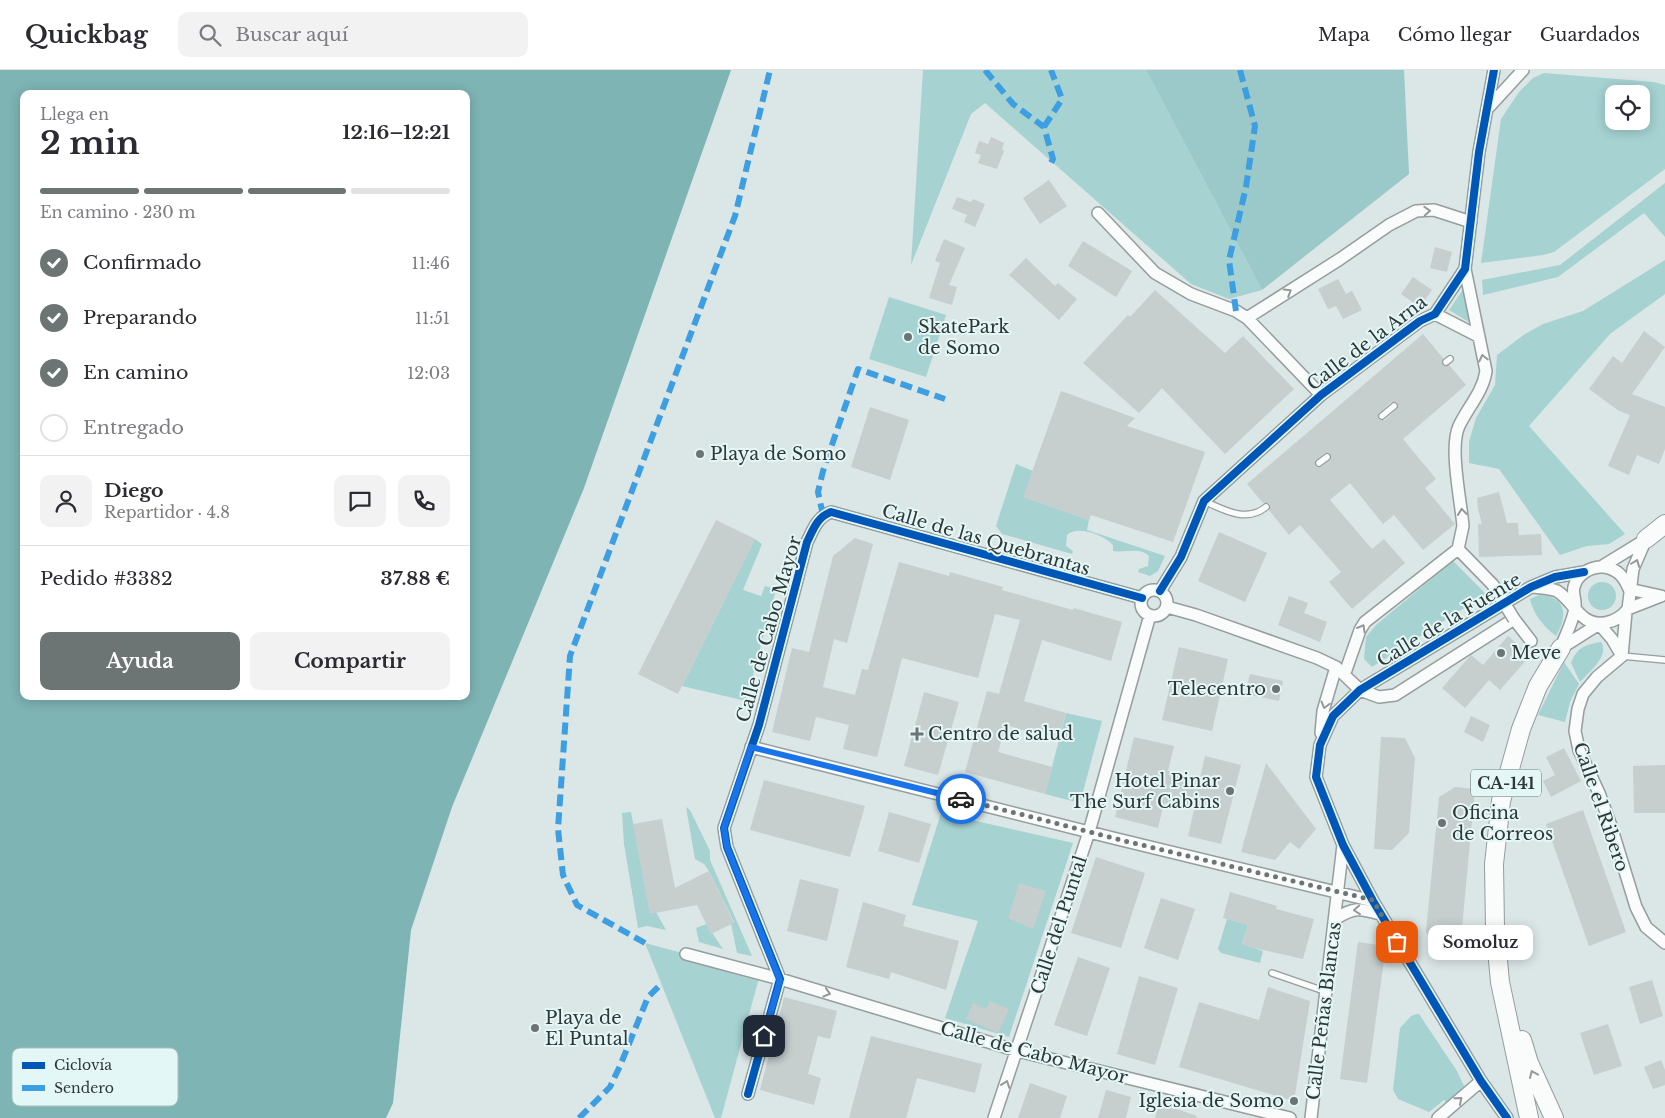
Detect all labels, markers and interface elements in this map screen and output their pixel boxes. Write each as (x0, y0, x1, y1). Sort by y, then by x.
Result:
search box (178, 12, 528, 57)
text: Quickbag (25, 20, 148, 49)
icon: search (196, 21, 224, 49)
text: Buscar aquí (236, 23, 348, 46)
text: Mapa (1318, 24, 1370, 46)
text: Cómo llegar (1398, 24, 1512, 46)
text: Guardados (1540, 24, 1640, 46)
map controls (1605, 85, 1650, 130)
button: locate (1605, 85, 1650, 130)
text: Llega en (40, 104, 109, 124)
text: 12:16–12:21 (342, 121, 450, 144)
text: 2 min (40, 123, 140, 163)
text: En camino · 230 m (40, 202, 195, 222)
one-way arrow (1424, 205, 1432, 216)
icon: check (40, 249, 68, 277)
text: Confirmado (83, 251, 201, 274)
text: 11:46 (412, 253, 450, 273)
one-way arrow (1283, 288, 1292, 298)
street label: Calle de la Arna (1303, 291, 1431, 395)
icon: check (40, 304, 68, 332)
text: Preparando (83, 306, 197, 329)
text: 11:51 (415, 308, 450, 328)
place label: SkatePark de Somo (918, 316, 1009, 359)
marker: SkatePark de Somo (902, 331, 914, 343)
one-way arrow (1478, 354, 1489, 363)
icon: check (40, 359, 68, 387)
text: En camino (83, 361, 188, 384)
text: 12:03 (407, 363, 450, 383)
text: Entregado (83, 416, 184, 439)
place label: Playa de Somo (710, 443, 846, 465)
marker: Playa de Somo (694, 448, 706, 460)
button: person (40, 475, 92, 527)
button: chat (334, 475, 386, 527)
button: phone (398, 475, 450, 527)
text: Diego (104, 479, 163, 502)
street label: Calle de las Quebrantas (879, 500, 1093, 580)
text: Repartidor · 4.8 (104, 502, 230, 522)
one-way arrow (1457, 508, 1468, 516)
street label: Calle de Cabo Mayor (732, 533, 806, 725)
one-way arrow (1630, 559, 1640, 568)
text: Pedido #3382 (40, 567, 173, 590)
text: 37.88 € (381, 567, 450, 590)
street label: Calle de la Fuente (1373, 568, 1525, 672)
one-way arrow (1356, 625, 1366, 634)
button: Ayuda (40, 632, 240, 690)
button: Compartir (250, 632, 450, 690)
place label: Meve (1511, 642, 1561, 664)
marker: Meve (1495, 647, 1507, 659)
place label: Telecentro (1168, 678, 1266, 700)
marker: Telecentro (1270, 683, 1282, 695)
one-way arrow (1321, 701, 1331, 709)
place label: Centro de salud (928, 723, 1073, 745)
marker: Centro de salud (910, 727, 924, 741)
street label: Calle el Ribero (1569, 739, 1633, 875)
place label: Hotel Pinar The Surf Cabins (1070, 770, 1220, 813)
road number: CA-141 (1471, 770, 1541, 796)
courier (936, 774, 986, 824)
icon: car (947, 785, 975, 813)
marker: Hotel Pinar The Surf Cabins (1224, 785, 1236, 797)
place label: Oficina de Correos (1452, 802, 1553, 845)
marker: Oficina de Correos (1436, 817, 1448, 829)
street label: Calle del Puntal (1026, 853, 1092, 997)
one-way arrow (1352, 904, 1360, 915)
street label: Calle Peñas Blancas (1302, 921, 1346, 1101)
pin (1376, 921, 1418, 963)
callout: Somoluz (1427, 924, 1532, 960)
icon: bag (1383, 928, 1411, 956)
text: Somoluz (1443, 932, 1518, 952)
one-way arrow (822, 988, 830, 998)
place label: Playa de El Puntal (545, 1007, 629, 1050)
pin (743, 1015, 785, 1057)
street label: Calle de Cabo Mayor (938, 1017, 1130, 1089)
marker: Playa de El Puntal (529, 1022, 541, 1034)
icon: home (750, 1022, 778, 1050)
legend (12, 1048, 178, 1106)
text: Ciclovía (54, 1056, 112, 1074)
one-way arrow (1529, 1070, 1540, 1079)
text: Sendero (54, 1079, 114, 1097)
one-way arrow (1000, 1081, 1010, 1089)
place label: Iglesia de Somo (1139, 1090, 1284, 1112)
marker: Iglesia de Somo (1288, 1095, 1300, 1107)
one-way arrow (1454, 1096, 1463, 1105)

